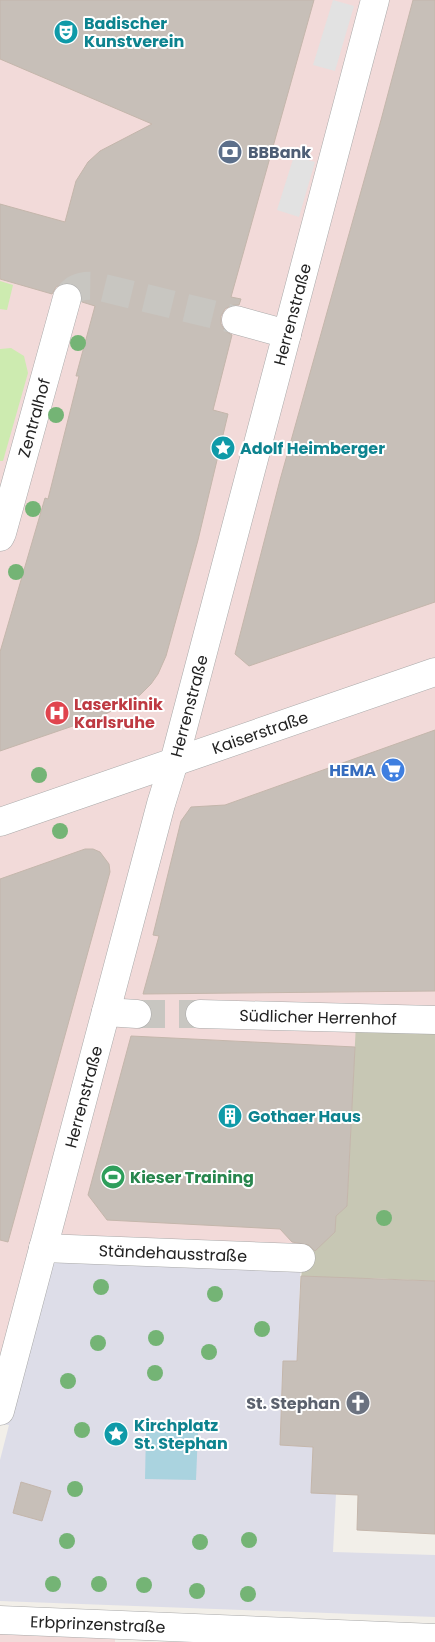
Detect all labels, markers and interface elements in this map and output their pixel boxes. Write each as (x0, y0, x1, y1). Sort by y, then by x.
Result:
place label: Badischer Kunstverein (84, 12, 184, 53)
theatre icon: Badischer Kunstverein (53, 19, 79, 45)
bank icon: BBBank (217, 139, 243, 165)
place label: BBBank (248, 141, 311, 164)
street label: Herrenstraße (268, 261, 317, 368)
street label: Zentralhof (12, 376, 56, 460)
place icon: Adolf Heimberger (210, 435, 236, 461)
place label: Adolf Heimberger (240, 437, 385, 460)
street label: Herrenstraße (165, 652, 214, 760)
place label: Laserklinik Karlsruhe (74, 693, 163, 734)
hospital icon: Laserklinik Karlsruhe (44, 700, 70, 726)
street label: Kaiserstraße (209, 706, 311, 760)
supermarket icon: HEMA (380, 757, 406, 783)
place label: HEMA (329, 759, 376, 782)
street label: Südlicher Herrenhof (239, 1004, 397, 1031)
street label: Herrenstraße (59, 1043, 108, 1151)
building icon: Gothaer Haus (217, 1103, 243, 1129)
place label: Gothaer Haus (248, 1105, 361, 1128)
sports icon: Kieser Training (100, 1164, 126, 1190)
place label: Kieser Training (130, 1166, 254, 1189)
street label: Ständehausstraße (98, 1239, 248, 1268)
church icon: St. Stephan (345, 1390, 371, 1416)
place label: St. Stephan (246, 1392, 340, 1415)
place label: Kirchplatz St. Stephan (134, 1414, 228, 1455)
place icon: Kirchplatz St. Stephan (103, 1421, 129, 1447)
street label: Erbprinzenstraße (30, 1610, 166, 1639)

